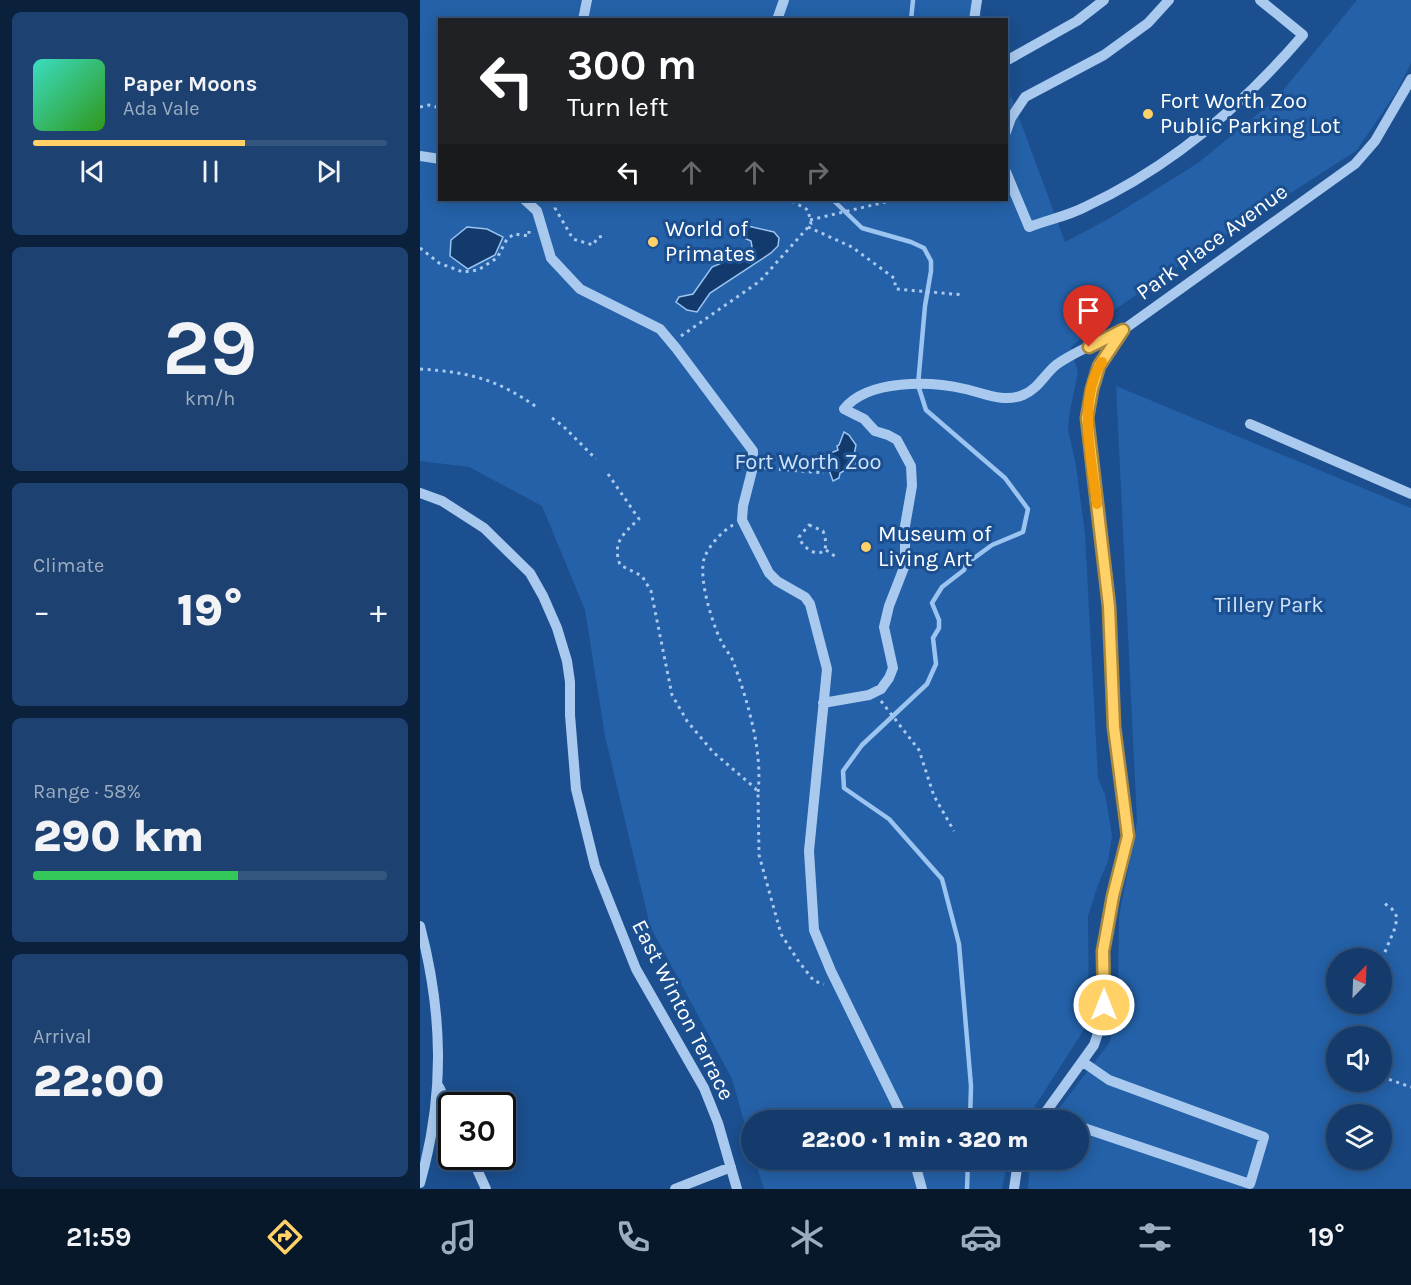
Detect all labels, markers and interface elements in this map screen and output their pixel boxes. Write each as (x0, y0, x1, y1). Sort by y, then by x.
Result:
text: 300 m (567, 40, 697, 90)
icon: left (468, 42, 546, 120)
text: Paper Moons (123, 71, 257, 97)
place label: Fort Worth Zoo Public Parking Lot (1160, 88, 1341, 139)
text: Turn left (567, 91, 668, 123)
text: Ada Vale (123, 97, 200, 120)
marker: Fort Worth Zoo Public Parking Lot (1141, 107, 1155, 121)
icon: previous (76, 155, 109, 188)
icon: pause (194, 155, 227, 188)
icon: next (312, 155, 345, 188)
icon: left (612, 156, 645, 189)
icon: ahead (675, 156, 708, 189)
icon: ahead (738, 156, 771, 189)
icon: right (801, 156, 834, 189)
street label: Park Place Avenue (1131, 178, 1293, 306)
place label: World of Primates (665, 216, 756, 267)
marker: World of Primates (646, 235, 660, 249)
pin (1063, 285, 1114, 347)
icon: arrive (1072, 294, 1105, 327)
text: 29 (163, 302, 257, 394)
text: km/h (185, 387, 235, 410)
park label: Fort Worth Zoo (734, 449, 882, 475)
place label: Museum of Living Art (878, 521, 992, 572)
marker: Museum of Living Art (859, 540, 873, 554)
text: Climate (33, 554, 104, 577)
text: 19° (177, 584, 243, 636)
text: − (33, 592, 50, 630)
text: + (370, 592, 387, 630)
park label: Tillery Park (1214, 592, 1324, 618)
text: Range · 58% (33, 780, 141, 803)
text: 290 km (33, 810, 204, 862)
street label: East Winton Terrace (626, 915, 740, 1105)
north arrow (1326, 948, 1392, 1014)
map controls (1326, 948, 1392, 1170)
position arrow (1072, 973, 1136, 1037)
text: Arrival (33, 1025, 92, 1048)
button: sound (1326, 1026, 1392, 1092)
text: 22:00 (33, 1055, 164, 1107)
speed limit sign: 30 (438, 1092, 516, 1170)
button: layers (1326, 1104, 1392, 1170)
text: 22:00 · 1 min · 320 m (801, 1127, 1029, 1153)
icon: directions (264, 1216, 306, 1258)
icon: music (438, 1216, 480, 1258)
icon: phone (612, 1216, 654, 1258)
icon: climate (786, 1216, 828, 1258)
icon: car (960, 1216, 1002, 1258)
icon: filters (1134, 1216, 1176, 1258)
text: 21:59 (66, 1221, 131, 1253)
text: 19° (1308, 1221, 1345, 1253)

